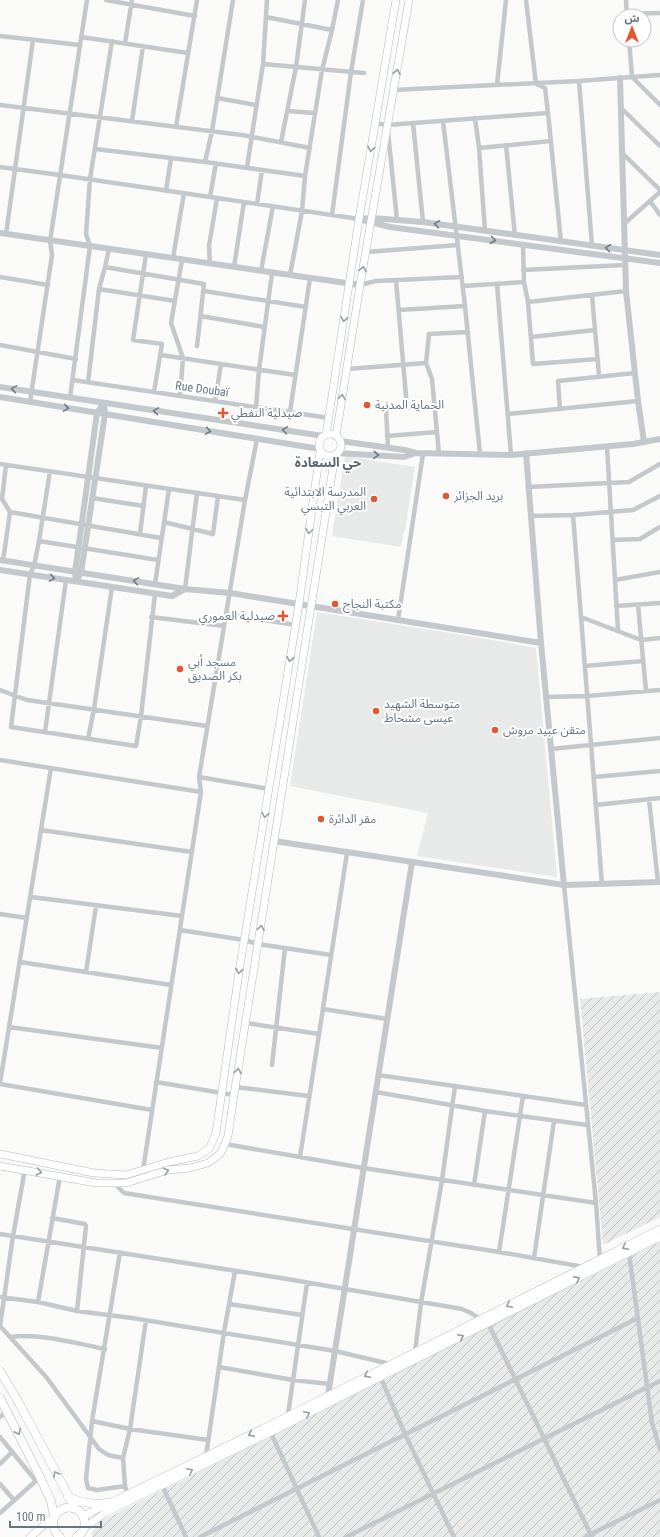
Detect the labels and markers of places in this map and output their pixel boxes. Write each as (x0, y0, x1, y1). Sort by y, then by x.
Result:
place label: الحماية المدنية (375, 398, 444, 412)
marker: الحماية المدنية (362, 400, 372, 410)
place label: صيدلية النفطي (231, 406, 302, 423)
marker: صيدلية النفطي (218, 408, 228, 418)
place label: المدرسة الابتدائية العربي التبسي (284, 485, 366, 516)
place label: بريد الجزائر (453, 489, 503, 503)
marker: بريد الجزائر (441, 491, 451, 501)
marker: المدرسة الابتدائية العربي التبسي (369, 494, 379, 504)
place label: مكتبة النجاح (343, 597, 401, 613)
marker: مكتبة النجاح (330, 599, 340, 609)
place label: صيدلية العموري (199, 609, 275, 626)
marker: صيدلية العموري (278, 611, 288, 621)
place label: مسجد أبي بكر الصديق (188, 654, 242, 684)
marker: مسجد أبي بكر الصديق (175, 664, 185, 674)
place label: متوسطة الشهيد عيسى مشحاط (384, 697, 460, 725)
marker: متوسطة الشهيد عيسى مشحاط (371, 706, 381, 716)
place label: متقن عبيد مروش (503, 723, 586, 737)
marker: متقن عبيد مروش (490, 725, 500, 735)
place label: مقر الدائرة (329, 812, 376, 826)
marker: مقر الدائرة (316, 814, 326, 824)

